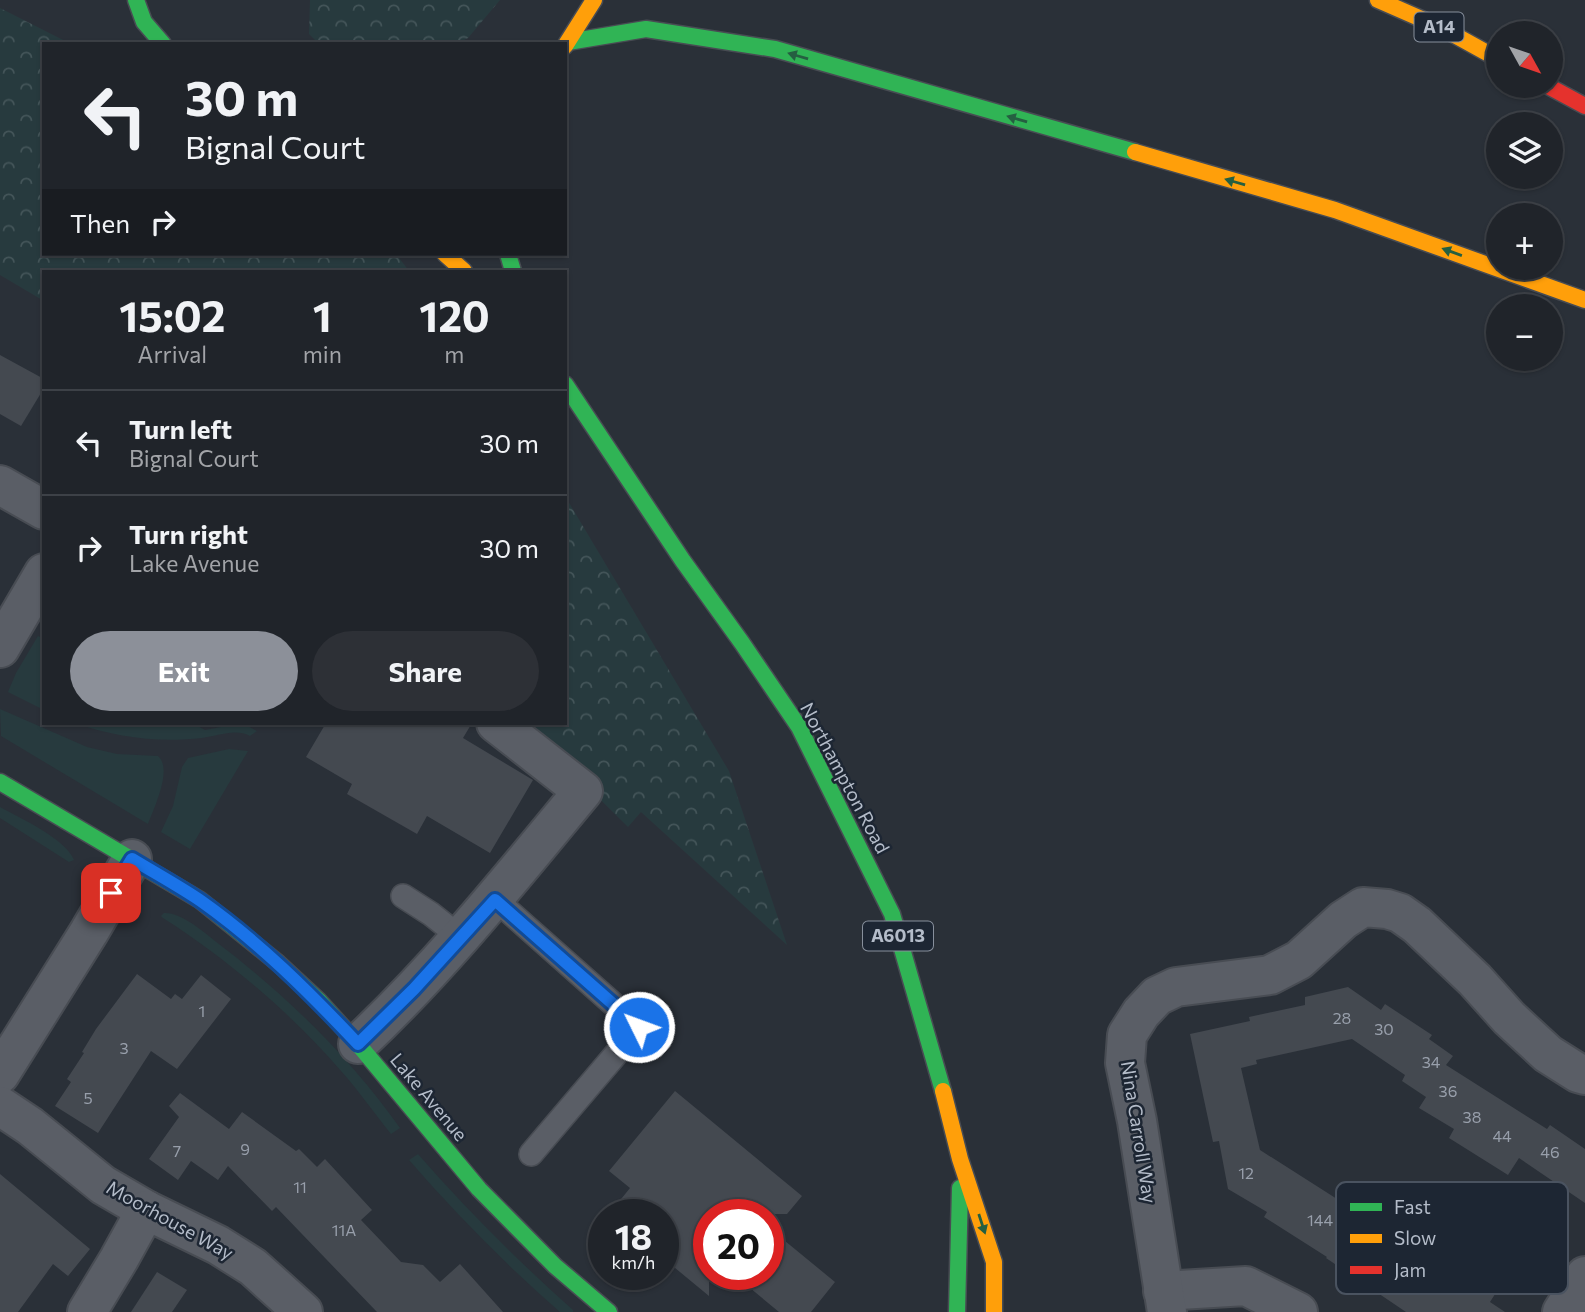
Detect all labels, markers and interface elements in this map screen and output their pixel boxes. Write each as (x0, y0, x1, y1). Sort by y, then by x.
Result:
road number: A14 (1414, 12, 1464, 42)
north arrow (1486, 21, 1563, 98)
map controls (1486, 21, 1563, 371)
one-way arrow (787, 50, 808, 60)
text: 30 m (185, 66, 298, 126)
icon: left (70, 70, 161, 161)
button: layers (1486, 112, 1563, 189)
one-way arrow (1006, 113, 1027, 123)
text: Bignal Court (185, 126, 365, 166)
one-way arrow (1225, 176, 1246, 186)
icon: right (144, 203, 182, 241)
button: + (1486, 203, 1563, 280)
text: Then (70, 207, 130, 238)
one-way arrow (1441, 247, 1462, 258)
text: 15:02 (119, 289, 225, 341)
text: 1 (313, 289, 332, 341)
text: 120 (419, 289, 490, 341)
button: − (1486, 294, 1563, 371)
text: Arrival (138, 340, 207, 368)
text: min (303, 340, 342, 368)
text: m (444, 340, 464, 368)
text: Turn left (129, 413, 232, 444)
icon: left (70, 424, 108, 462)
text: 30 m (480, 427, 539, 458)
text: Bignal Court (129, 444, 259, 472)
text: Turn right (129, 518, 248, 549)
icon: right (70, 529, 108, 567)
text: 30 m (480, 532, 539, 563)
text: Lake Avenue (129, 549, 259, 577)
button: Exit (70, 631, 298, 711)
button: Share (312, 631, 539, 711)
street label: Northampton Road (796, 698, 895, 857)
pin (81, 863, 141, 923)
icon: arrive (92, 874, 130, 912)
road number: A6013 (863, 922, 933, 951)
position arrow (602, 990, 676, 1064)
house number: 1 (199, 1001, 205, 1020)
house number: 28 (1333, 1008, 1351, 1027)
house number: 30 (1374, 1019, 1394, 1038)
house number: 3 (119, 1038, 129, 1057)
street label: Lake Avenue (386, 1048, 473, 1145)
house number: 34 (1422, 1052, 1441, 1071)
street label: Nina Carroll Way (1117, 1059, 1162, 1205)
house number: 36 (1439, 1081, 1457, 1100)
house number: 5 (83, 1088, 93, 1107)
house number: 38 (1463, 1107, 1481, 1126)
house number: 44 (1492, 1126, 1512, 1145)
house number: 9 (240, 1139, 250, 1158)
house number: 7 (173, 1141, 181, 1160)
house number: 46 (1540, 1142, 1560, 1161)
house number: 12 (1238, 1163, 1254, 1182)
street label: Moorhouse Way (103, 1175, 238, 1264)
house number: 11 (293, 1177, 307, 1196)
legend (1336, 1182, 1568, 1294)
text: Fast (1394, 1195, 1431, 1218)
speed limit sign: 20 (693, 1199, 784, 1290)
house number: 144 (1307, 1210, 1333, 1229)
text: 18 (615, 1214, 652, 1257)
one-way arrow (977, 1214, 987, 1235)
house number: 11A (332, 1220, 356, 1239)
text: Slow (1394, 1226, 1436, 1249)
text: km/h (612, 1251, 655, 1273)
text: Jam (1394, 1258, 1426, 1281)

